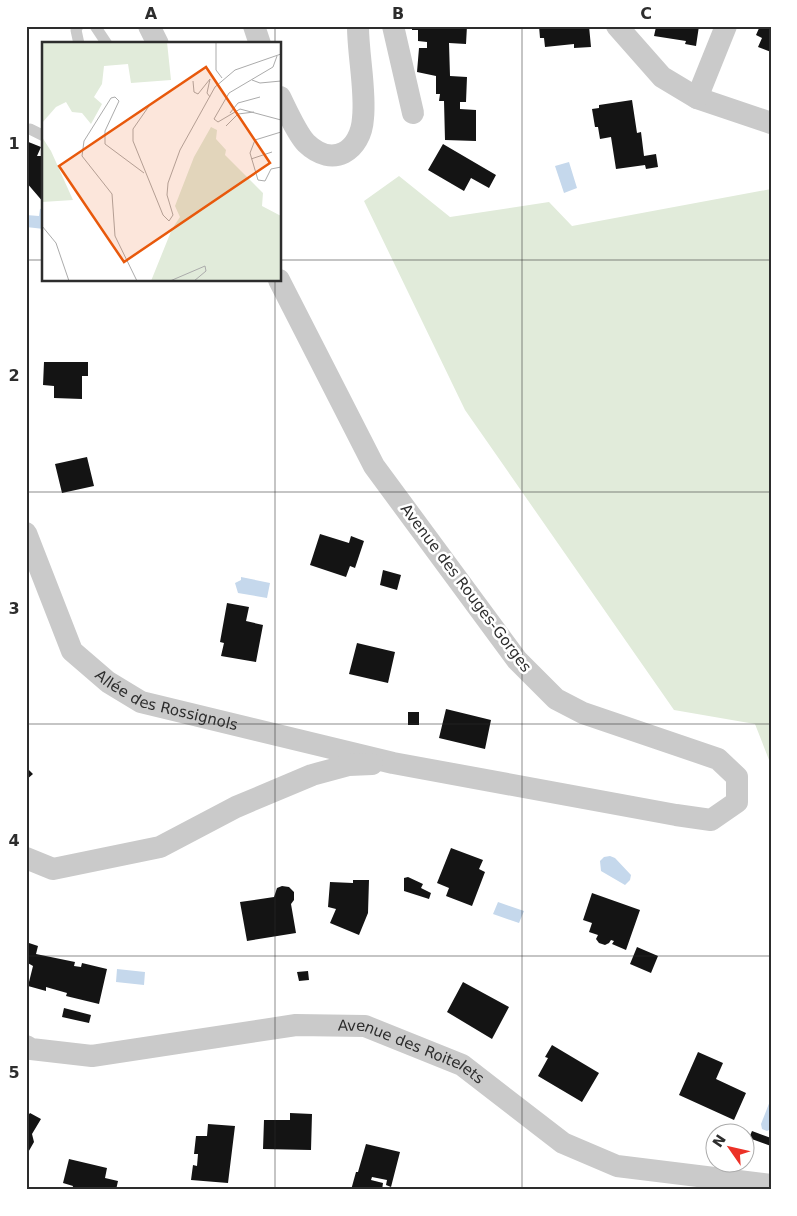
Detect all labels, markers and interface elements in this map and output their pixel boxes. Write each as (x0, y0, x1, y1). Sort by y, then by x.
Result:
text: A (145, 4, 158, 23)
text: B (392, 4, 404, 23)
text: C (640, 4, 652, 23)
inset map (42, 42, 281, 281)
text: 1 (8, 134, 20, 153)
text: 2 (8, 366, 20, 385)
street label: Avenue des Rouges-Gorges (397, 500, 535, 676)
text: 3 (8, 599, 20, 618)
street label: Allée des Rossignols (91, 666, 240, 734)
text: 4 (8, 831, 20, 850)
street label: Avenue des Roitelets (338, 1017, 488, 1088)
text: 5 (8, 1063, 20, 1082)
north arrow (704, 1124, 754, 1174)
text: N (709, 1131, 729, 1150)

